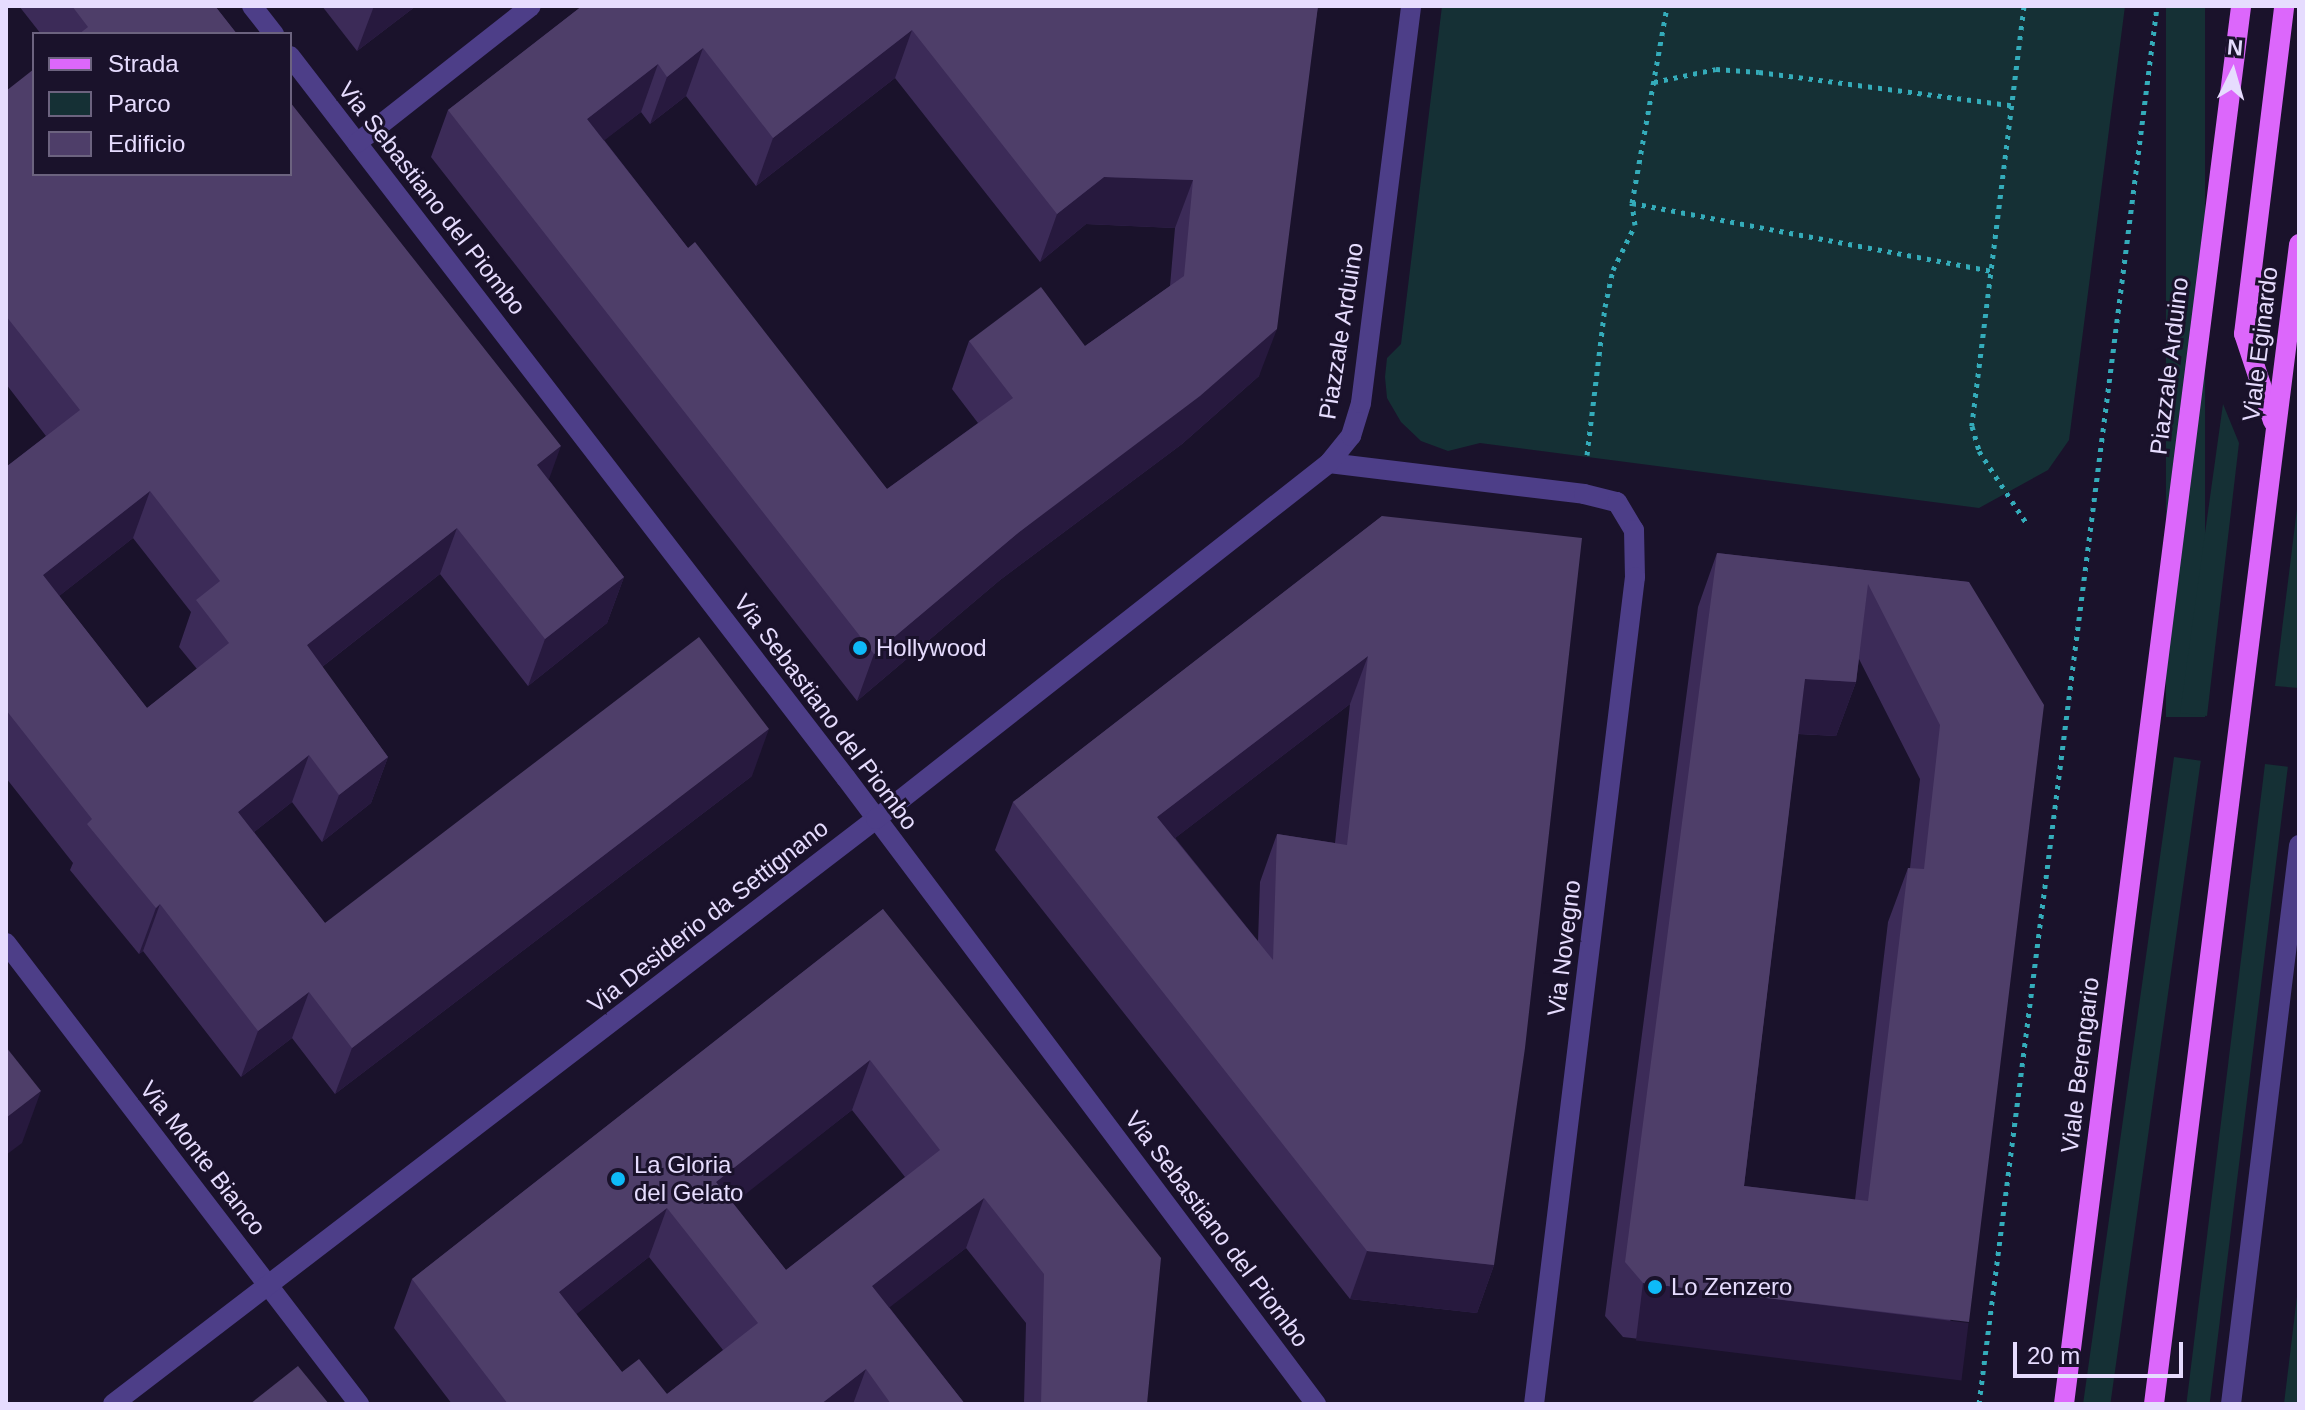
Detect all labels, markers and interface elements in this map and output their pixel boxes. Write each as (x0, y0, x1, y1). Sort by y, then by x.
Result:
legend (32, 32, 292, 176)
north arrow (2193, 32, 2273, 112)
text: N (2226, 34, 2244, 61)
text: Strada (108, 50, 179, 77)
street label: Via Sebastiano del Piombo (332, 76, 532, 320)
text: Parco (108, 90, 171, 117)
text: Edificio (108, 130, 185, 157)
street label: Piazzale Arduino (1313, 240, 1369, 422)
street label: Viale Eginardo (2236, 265, 2284, 423)
street label: Piazzale Arduino (2144, 275, 2194, 457)
street label: Via Sebastiano del Piombo (728, 588, 924, 836)
place label: Hollywood (876, 634, 987, 662)
marker: Hollywood (851, 639, 869, 657)
street label: Via Desiderio da Settignano (582, 813, 834, 1019)
street label: Via Novegno (1541, 878, 1587, 1018)
street label: Viale Berengario (2055, 975, 2105, 1155)
street label: Via Monte Bianco (134, 1075, 272, 1241)
street label: Via Sebastiano del Piombo (1119, 1105, 1315, 1353)
place label: La Gloria del Gelato (634, 1151, 743, 1207)
marker: La Gloria del Gelato (609, 1170, 627, 1188)
place label: Lo Zenzero (1671, 1273, 1792, 1301)
marker: Lo Zenzero (1646, 1278, 1664, 1296)
scale bar (2017, 1326, 2187, 1376)
text: 20 m (2027, 1342, 2080, 1369)

